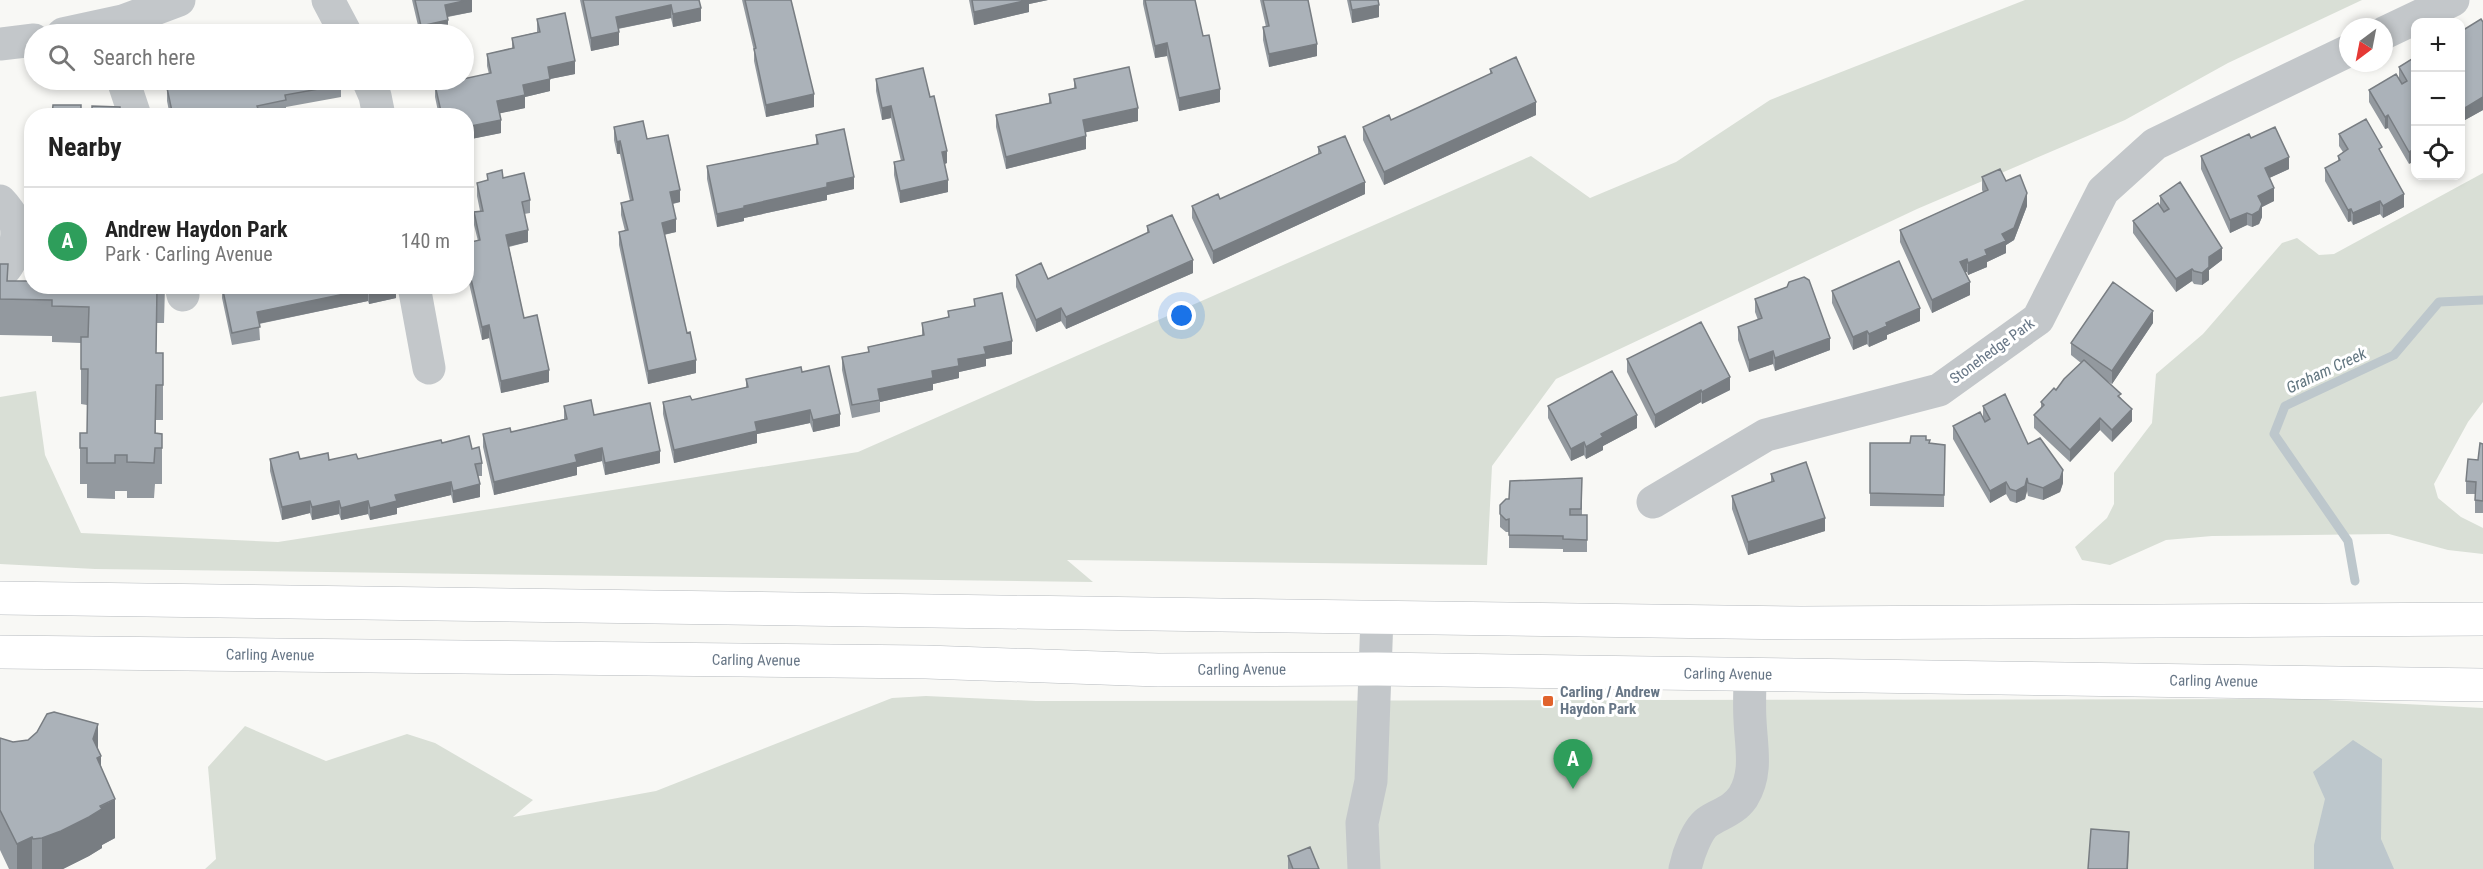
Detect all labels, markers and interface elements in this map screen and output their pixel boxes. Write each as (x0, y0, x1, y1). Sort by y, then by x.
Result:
north arrow (2339, 18, 2393, 72)
map controls (2411, 18, 2465, 180)
button: + (2411, 18, 2465, 72)
search box (24, 24, 474, 90)
icon: search (45, 41, 78, 74)
text: Search here (93, 45, 195, 70)
button: − (2411, 72, 2465, 126)
button: locate (2411, 126, 2465, 180)
text: Nearby (48, 132, 122, 162)
text: Andrew Haydon Park (105, 217, 288, 242)
text: A (62, 229, 73, 253)
text: 140 m (401, 229, 450, 253)
text: Park · Carling Avenue (105, 242, 273, 266)
your location (1167, 301, 1196, 330)
street label: Stonehedge Park (1946, 314, 2038, 388)
water label: Graham Creek (2283, 343, 2370, 397)
street label: Carling Avenue (226, 645, 314, 664)
street label: Carling Avenue (712, 651, 800, 670)
street label: Carling Avenue (1198, 660, 1286, 679)
street label: Carling Avenue (1683, 664, 1772, 684)
street label: Carling Avenue (2169, 671, 2258, 691)
place label: Carling / Andrew Haydon Park (1560, 683, 1660, 718)
marker: Carling / Andrew Haydon Park (1541, 694, 1555, 708)
pin: A (1554, 740, 1592, 789)

